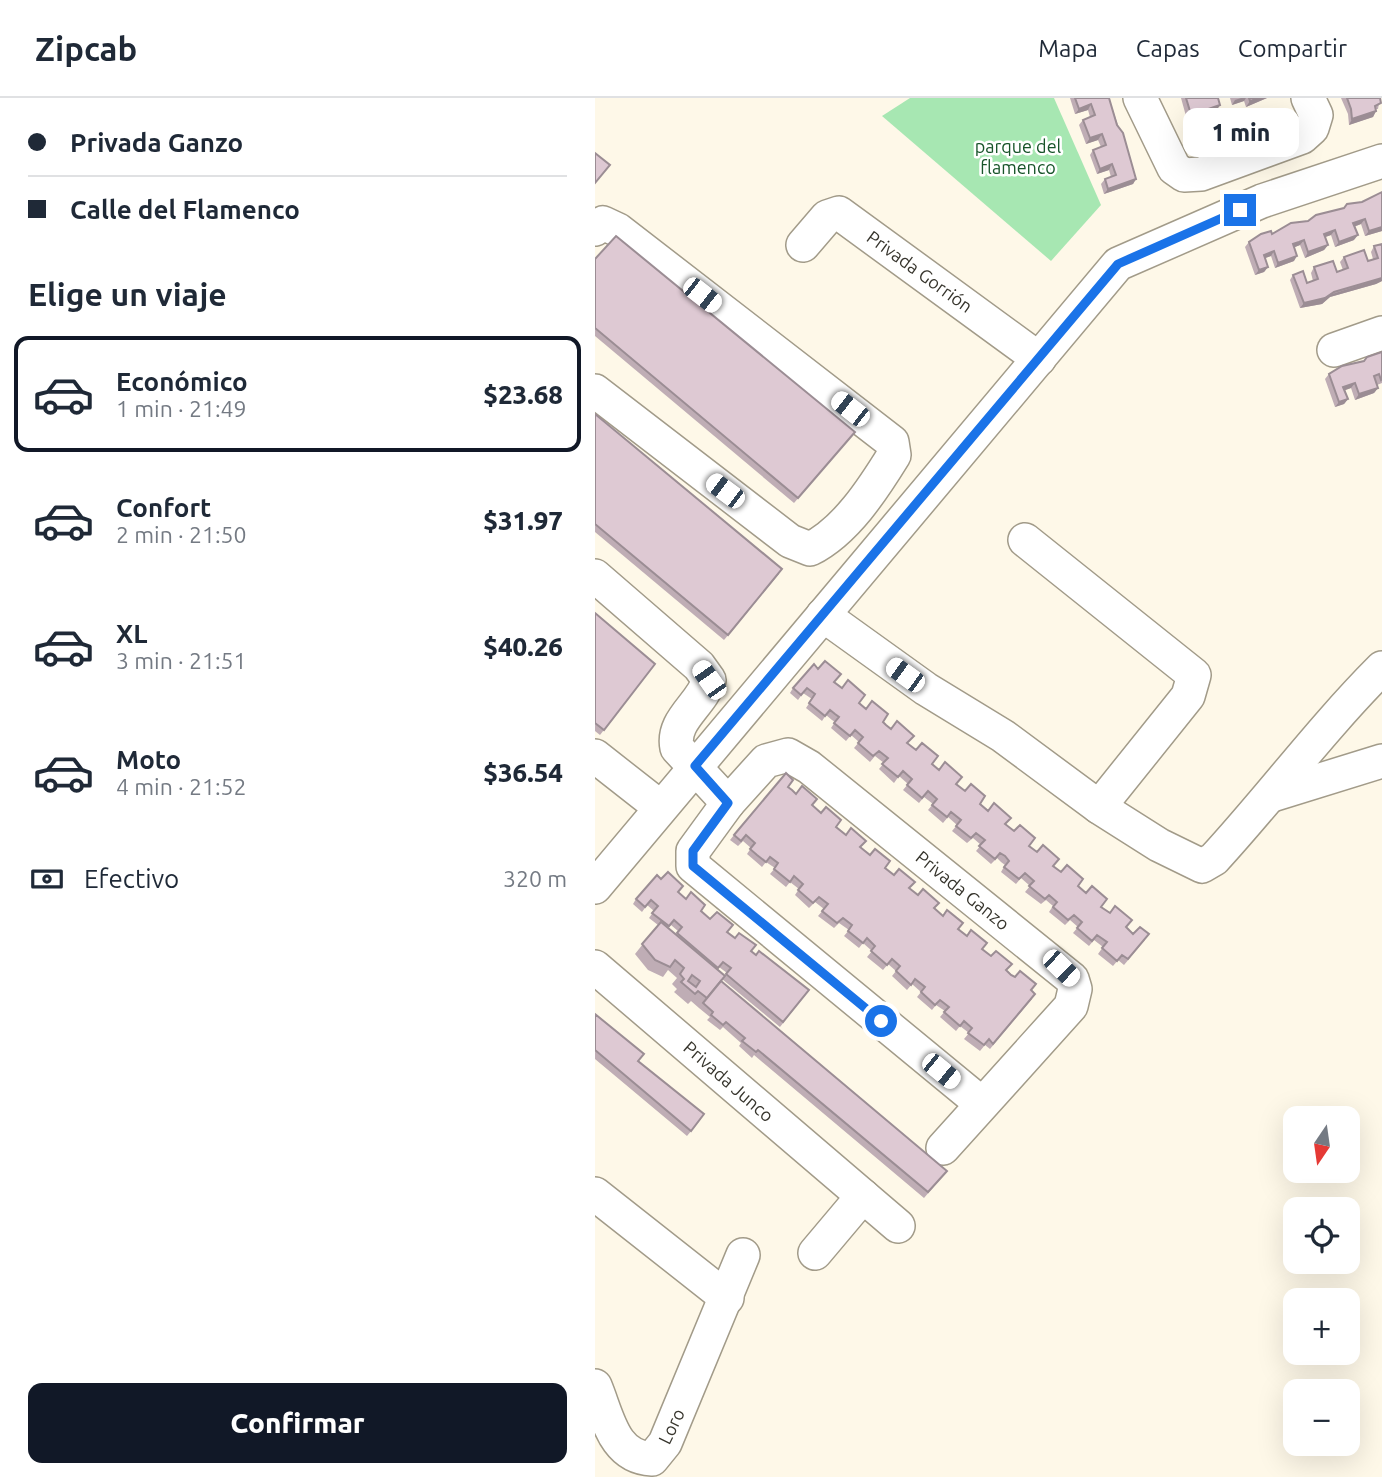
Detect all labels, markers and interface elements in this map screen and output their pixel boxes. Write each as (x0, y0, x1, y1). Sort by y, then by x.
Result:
text: Zipcab (35, 30, 137, 67)
text: Mapa (1038, 35, 1098, 62)
text: Capas (1136, 35, 1200, 62)
text: Compartir (1238, 35, 1347, 62)
callout: 1 min (1182, 108, 1298, 158)
text: 1 min (1212, 120, 1270, 145)
text: Privada Ganzo (70, 128, 243, 157)
park label: parque del flamenco (975, 136, 1062, 177)
route end (1224, 194, 1256, 226)
text: Calle del Flamenco (70, 195, 300, 224)
street label: Privada Gorrión (864, 226, 976, 316)
car (679, 274, 726, 316)
text: Elige un viaje (28, 276, 227, 312)
icon: car (32, 363, 95, 426)
text: Económico (116, 367, 248, 396)
text: $23.68 (483, 380, 563, 409)
car (827, 388, 874, 430)
text: 1 min · 21:49 (116, 396, 247, 421)
car (702, 470, 749, 512)
icon: car (32, 489, 95, 552)
text: Confort (116, 493, 211, 522)
text: $31.97 (483, 506, 563, 535)
text: 2 min · 21:50 (116, 522, 247, 547)
icon: car (32, 615, 95, 678)
text: XL (116, 619, 147, 648)
text: $40.26 (483, 632, 563, 661)
text: 3 min · 21:51 (116, 648, 247, 673)
car (882, 654, 929, 696)
car (689, 657, 730, 703)
icon: car (32, 741, 95, 804)
text: Moto (116, 745, 181, 774)
text: $36.54 (483, 758, 563, 787)
text: 4 min · 21:52 (116, 774, 247, 799)
street label: Privada Ganzo (912, 846, 1014, 934)
icon: cash (28, 860, 66, 898)
text: Efectivo (84, 864, 179, 893)
text: 320 m (503, 866, 567, 891)
car (1039, 946, 1084, 990)
route start (865, 1005, 897, 1037)
street label: Privada Junco (680, 1037, 778, 1125)
car (919, 1050, 964, 1092)
north arrow (1283, 1106, 1360, 1183)
map controls (1283, 1106, 1360, 1456)
button: locate (1283, 1197, 1360, 1274)
button: + (1283, 1288, 1360, 1365)
button: − (1283, 1379, 1360, 1456)
button: Confirmar (28, 1383, 567, 1463)
street label: Loro (654, 1405, 688, 1447)

